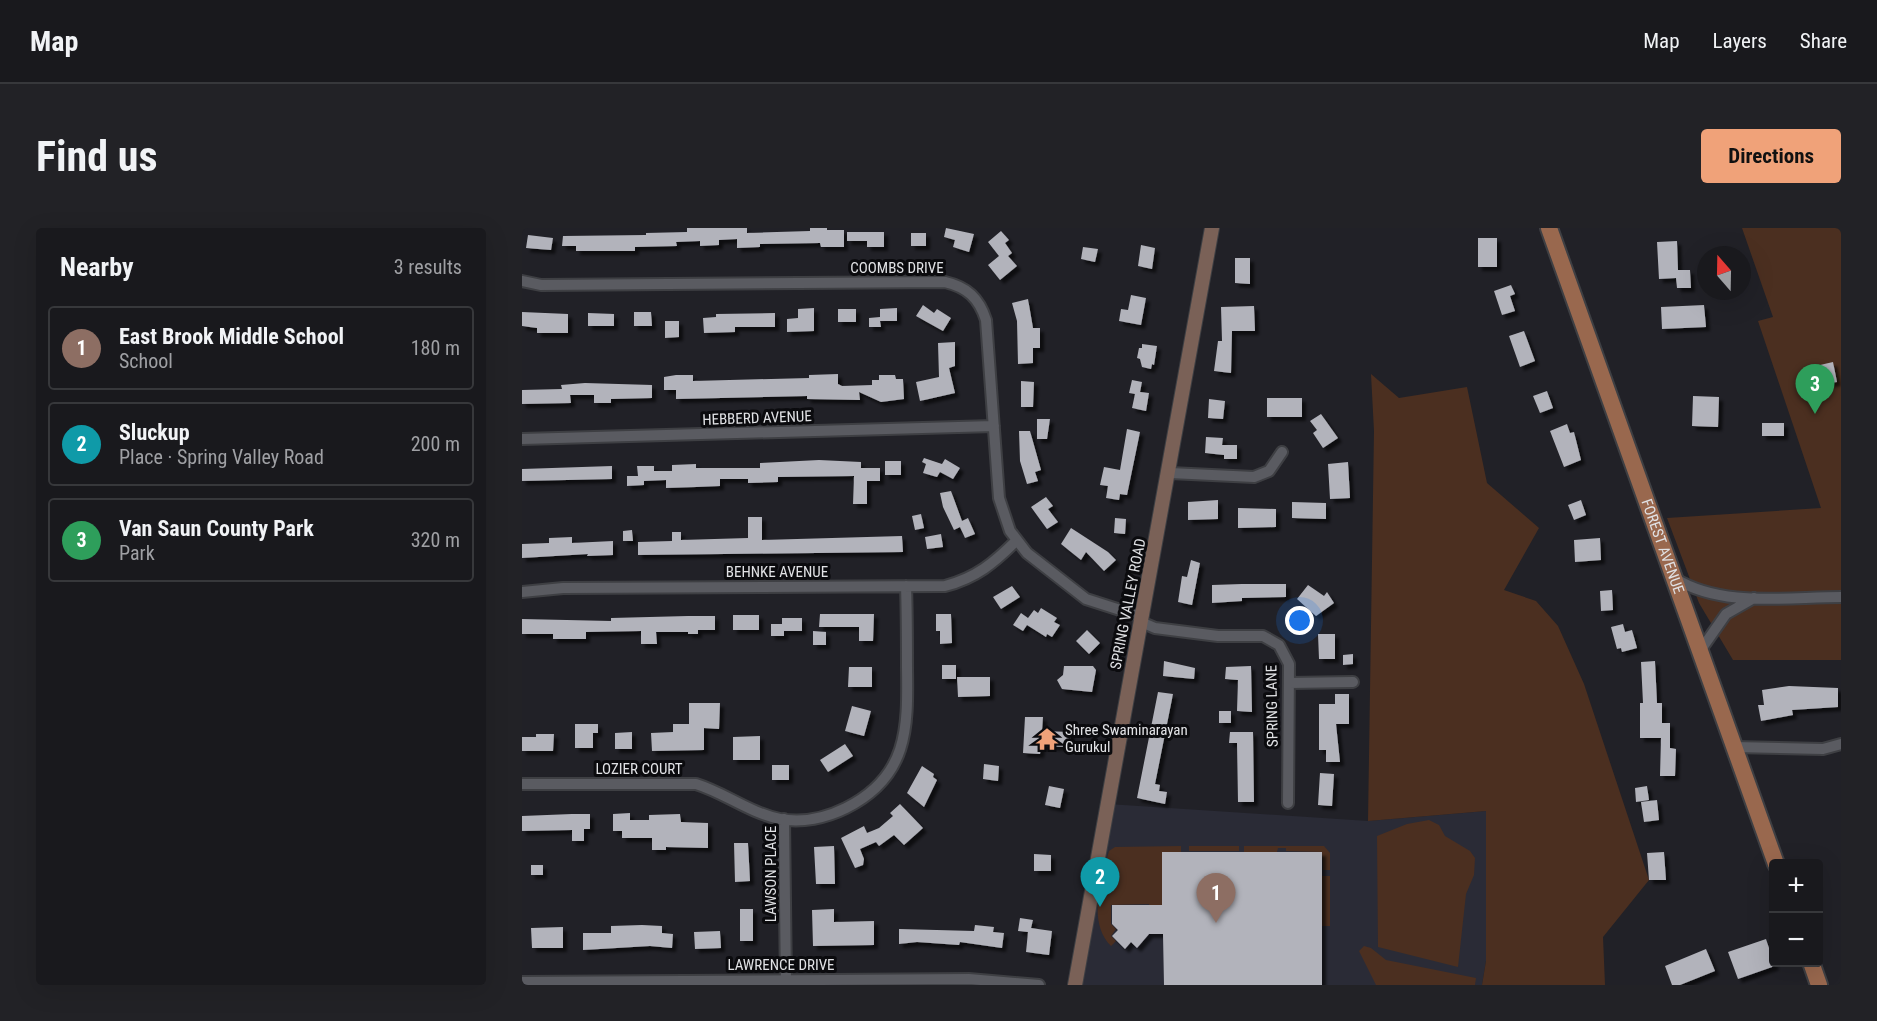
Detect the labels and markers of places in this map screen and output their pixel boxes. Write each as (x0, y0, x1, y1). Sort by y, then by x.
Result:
pin: 3 (1796, 364, 1834, 414)
place label: Shree Swaminarayan Gurukul (1065, 721, 1188, 756)
temple icon: Shree Swaminarayan Gurukul (1034, 726, 1060, 752)
pin: 2 (1080, 858, 1120, 907)
pin: 1 (1196, 874, 1236, 923)

